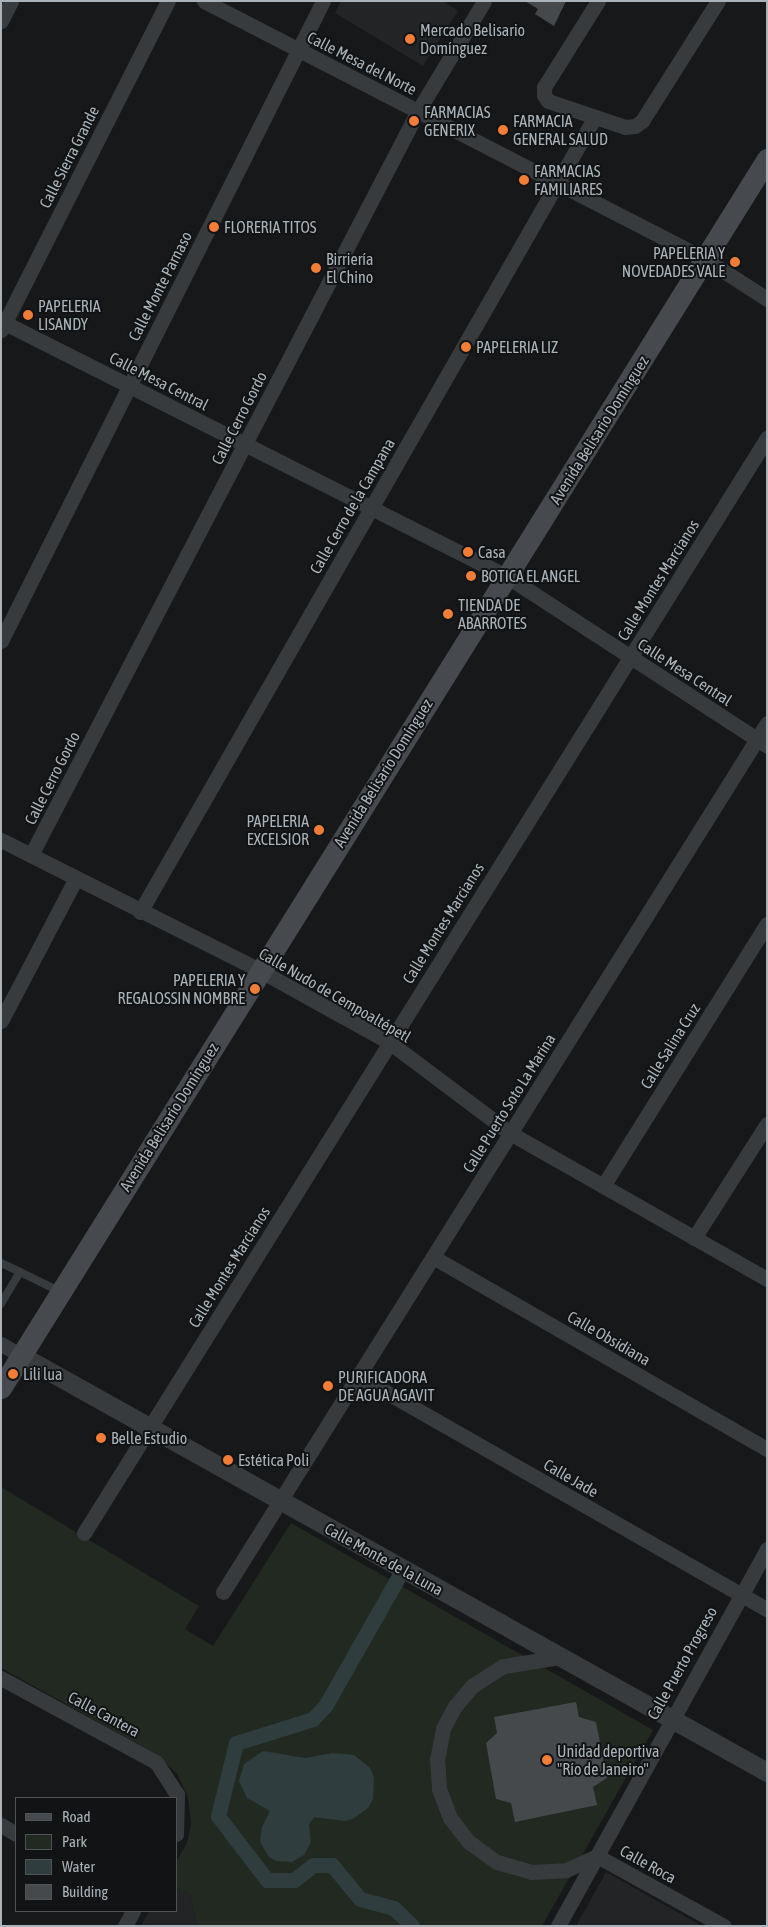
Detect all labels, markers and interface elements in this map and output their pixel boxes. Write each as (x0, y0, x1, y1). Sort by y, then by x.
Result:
place label: Mercado Belisario Domínguez (420, 20, 525, 58)
street label: Calle Mesa del Norte (304, 27, 420, 99)
marker: Mercado Belisario Domínguez (404, 33, 416, 45)
place label: FARMACIAS GENERIX (424, 102, 490, 140)
street label: Calle Sierra Grande (35, 103, 103, 211)
place label: FARMACIA GENERAL SALUD (513, 111, 608, 149)
marker: FARMACIAS GENERIX (408, 115, 420, 127)
marker: FARMACIA GENERAL SALUD (497, 124, 509, 136)
place label: FARMACIAS FAMILIARES (534, 161, 602, 199)
marker: FARMACIAS FAMILIARES (518, 174, 530, 186)
place label: FLORERIA TITOS (224, 217, 316, 237)
marker: FLORERIA TITOS (208, 221, 220, 233)
street label: Calle Monte Parnaso (124, 228, 196, 344)
place label: PAPELERIA Y NOVEDADES VALE (622, 243, 725, 281)
place label: Birriería El Chino (326, 249, 373, 287)
marker: PAPELERIA Y NOVEDADES VALE (729, 256, 741, 268)
marker: Birriería El Chino (310, 262, 322, 274)
place label: PAPELERIA LISANDY (38, 296, 101, 334)
marker: PAPELERIA LISANDY (22, 309, 34, 321)
place label: PAPELERIA LIZ (476, 337, 558, 357)
marker: PAPELERIA LIZ (460, 341, 472, 353)
street label: Calle Mesa Central (106, 348, 212, 414)
street label: Avenida Belisario Domínguez (545, 352, 653, 508)
street label: Calle Cerro Gordo (207, 368, 271, 468)
street label: Calle Cerro de la Campana (305, 435, 399, 577)
street label: Calle Montes Marcianos (613, 516, 703, 644)
place label: Casa (478, 542, 506, 562)
marker: Casa (462, 546, 474, 558)
place label: BOTICA EL ANGEL (481, 566, 580, 586)
marker: BOTICA EL ANGEL (465, 570, 477, 582)
place label: TIENDA DE ABARROTES (458, 595, 527, 633)
marker: TIENDA DE ABARROTES (442, 608, 454, 620)
street label: Calle Mesa Central (634, 634, 736, 710)
street label: Avenida Belisario Domínguez (329, 695, 437, 851)
street label: Calle Cerro Gordo (20, 728, 84, 828)
place label: PAPELERIA EXCELSIOR (246, 811, 309, 849)
marker: PAPELERIA EXCELSIOR (313, 824, 325, 836)
street label: Calle Montes Marcianos (398, 859, 488, 987)
street label: Calle Nudo de Cempoaltépetl (256, 944, 414, 1046)
place label: PAPELERIA Y REGALOSSIN NOMBRE (118, 970, 245, 1008)
marker: PAPELERIA Y REGALOSSIN NOMBRE (249, 983, 261, 995)
street label: Calle Salina Cruz (636, 1000, 704, 1092)
street label: Calle Puerto Soto La Marina (458, 1030, 560, 1176)
street label: Avenida Belisario Domínguez (115, 1039, 223, 1195)
street label: Calle Montes Marcianos (184, 1203, 274, 1331)
street label: Calle Obsidiana (564, 1307, 654, 1369)
place label: Lili lua (23, 1364, 62, 1384)
place label: PURIFICADORA DE AGUA AGAVIT (338, 1367, 435, 1405)
marker: Lili lua (7, 1368, 19, 1380)
marker: PURIFICADORA DE AGUA AGAVIT (322, 1380, 334, 1392)
place label: Belle Estudio (111, 1428, 187, 1448)
marker: Belle Estudio (95, 1432, 107, 1444)
place label: Estética Poli (238, 1450, 309, 1470)
marker: Estética Poli (222, 1454, 234, 1466)
street label: Calle Jade (540, 1455, 602, 1501)
street label: Calle Monte de la Luna (321, 1519, 447, 1599)
street label: Calle Puerto Progreso (643, 1603, 721, 1723)
street label: Calle Cantera (65, 1687, 143, 1741)
place label: Unidad deportiva "Río de Janeiro" (557, 1741, 659, 1779)
marker: Unidad deportiva "Río de Janeiro" (541, 1754, 553, 1766)
legend (15, 1797, 178, 1912)
text: Road (62, 1808, 91, 1825)
text: Park (62, 1833, 87, 1850)
street label: Calle Roca (617, 1841, 679, 1887)
text: Water (62, 1858, 95, 1875)
text: Building (62, 1883, 108, 1900)

